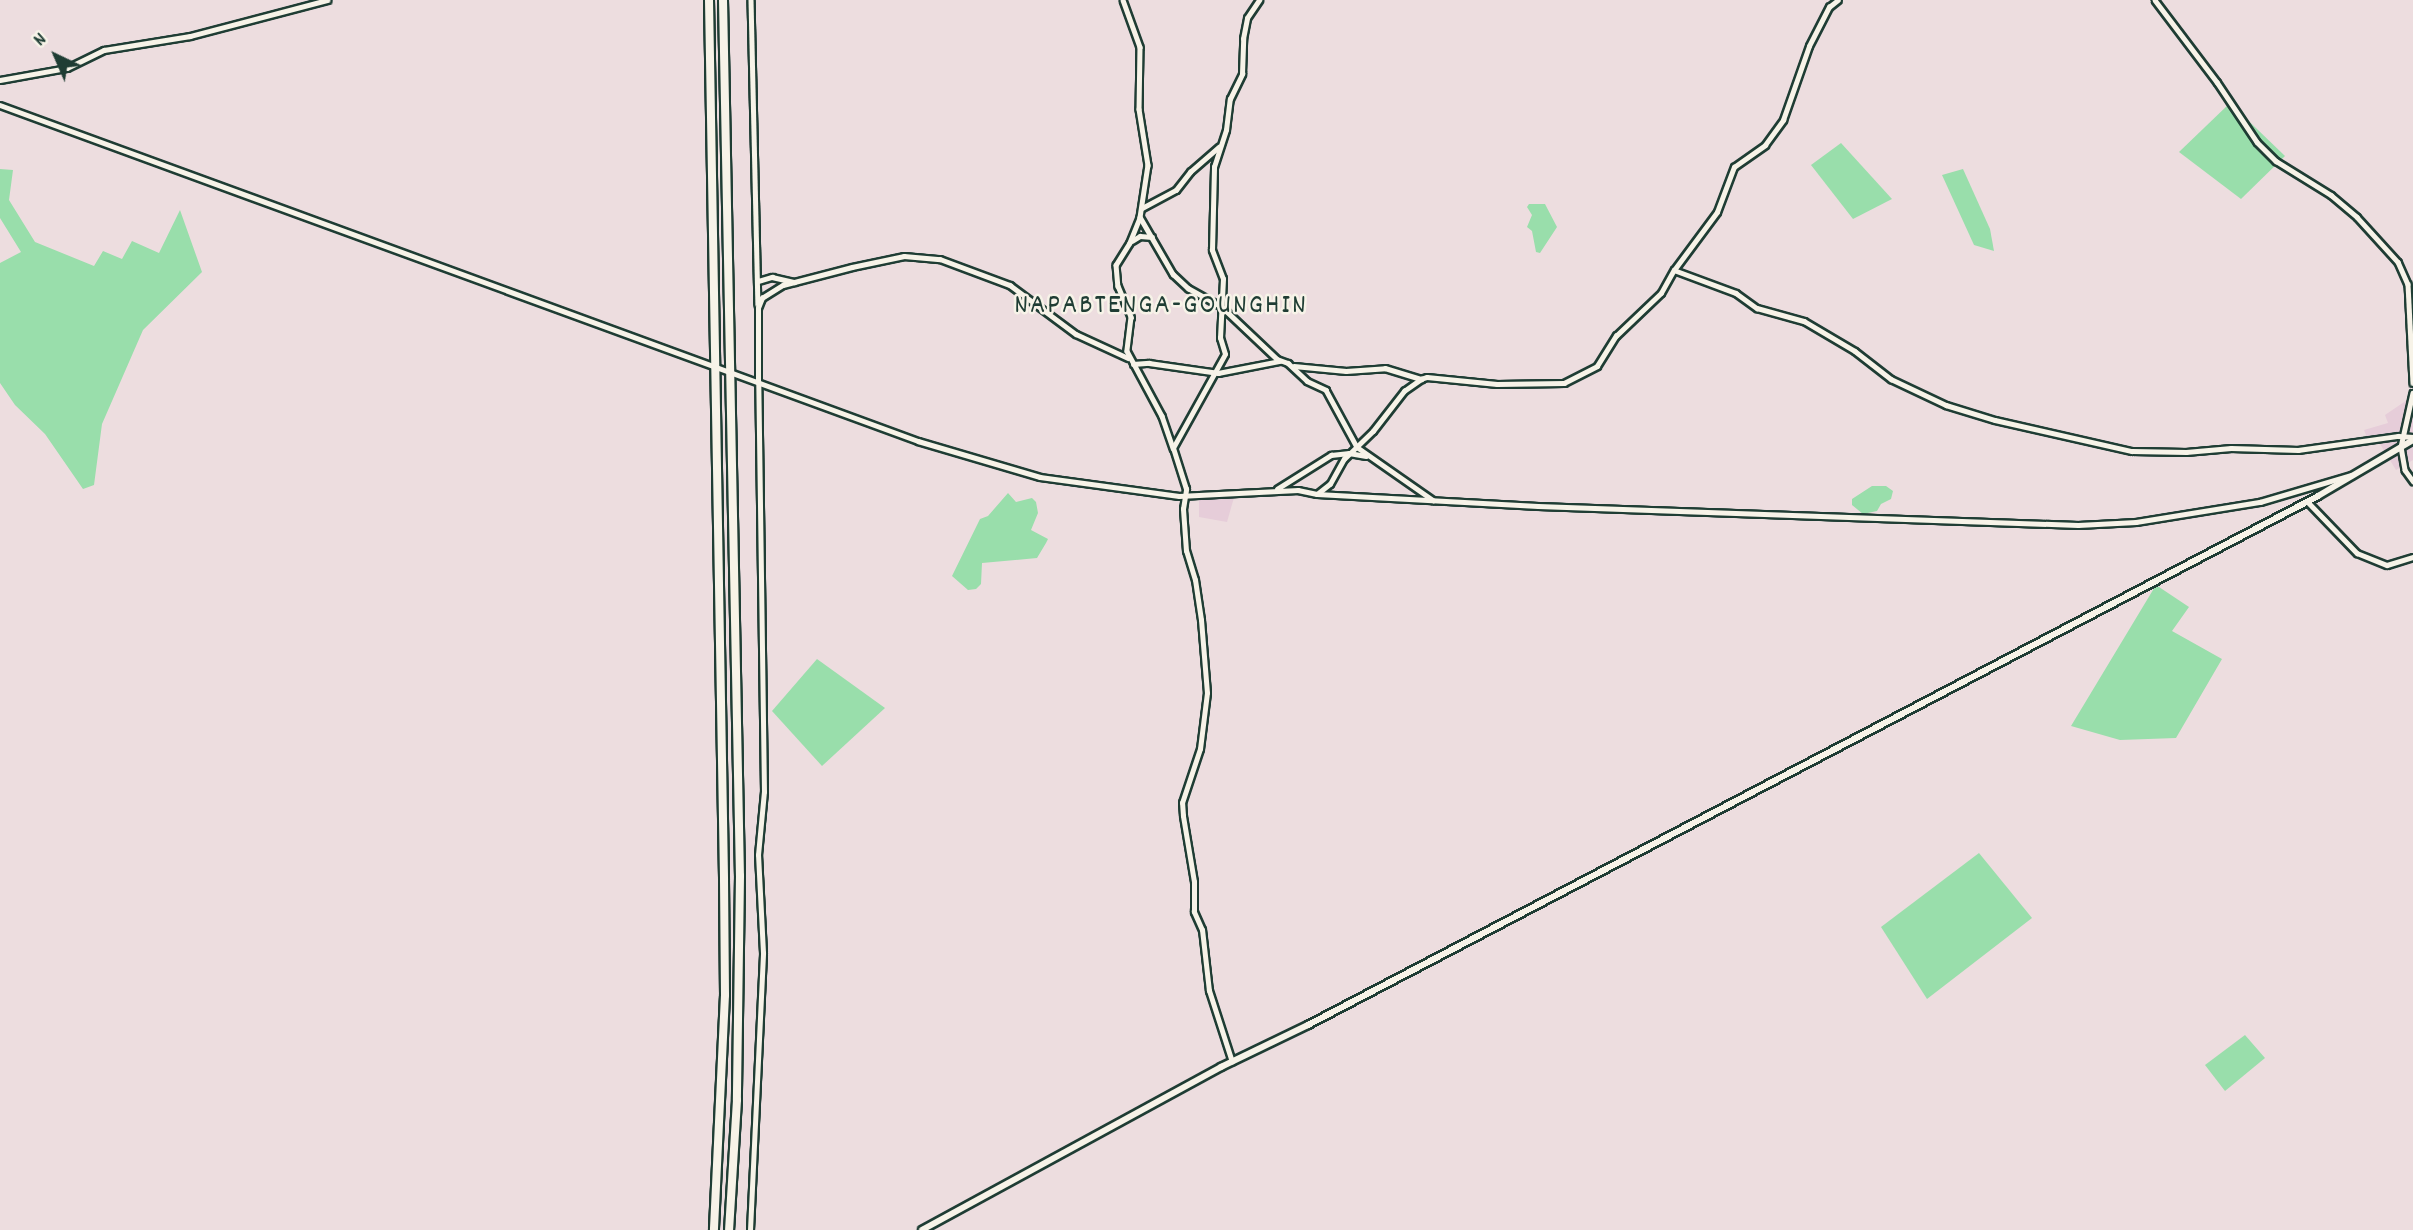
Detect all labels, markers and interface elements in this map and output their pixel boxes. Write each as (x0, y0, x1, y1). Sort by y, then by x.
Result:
north arrow (21, 21, 91, 91)
text: N (28, 28, 54, 54)
district label: NAPABTENGA-GOUNGHIN (1017, 290, 1305, 324)

